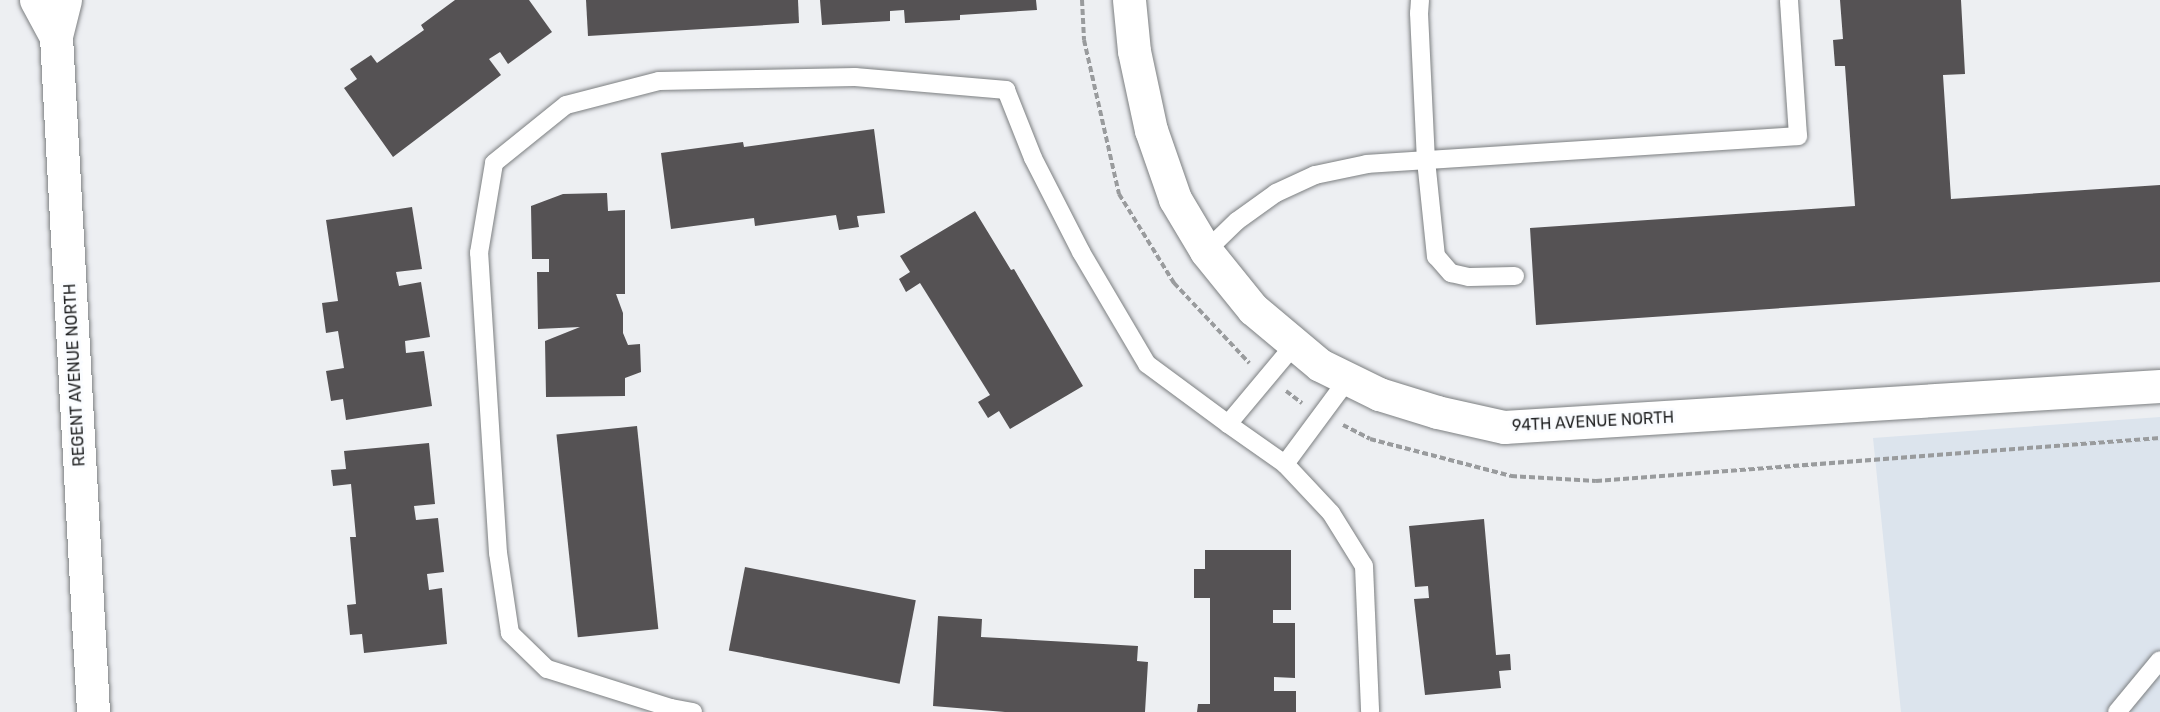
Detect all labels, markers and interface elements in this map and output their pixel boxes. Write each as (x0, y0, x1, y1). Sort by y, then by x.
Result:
street label: REGENT AVENUE NORTH (61, 283, 89, 467)
street label: 94TH AVENUE NORTH (1511, 408, 1675, 436)

